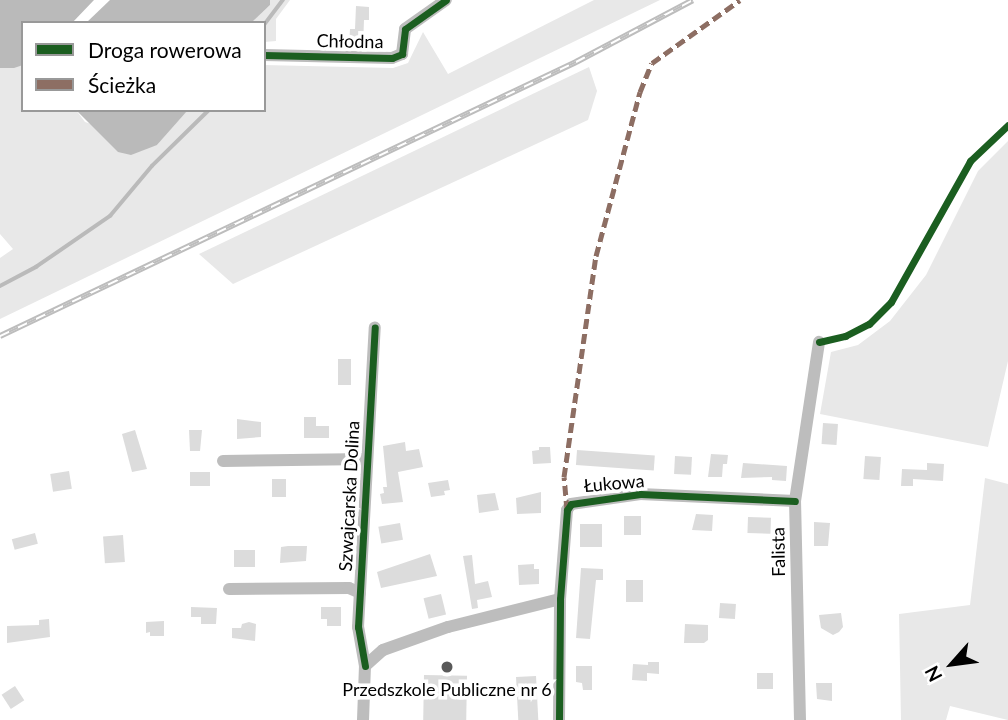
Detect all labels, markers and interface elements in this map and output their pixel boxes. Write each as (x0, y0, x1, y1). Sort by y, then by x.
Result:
legend (21, 21, 266, 112)
street label: Chłodna (316, 30, 384, 52)
text: Droga rowerowa (88, 37, 242, 62)
text: Ścieżka (88, 72, 156, 97)
street label: Szwajcarska Dolina (334, 420, 364, 572)
street label: Łukowa (583, 470, 645, 496)
street label: Falista (767, 527, 789, 577)
north arrow (917, 629, 987, 699)
marker: Przedszkole Publiczne nr 6 (439, 659, 455, 675)
text: N (919, 662, 947, 686)
place label: Przedszkole Publiczne nr 6 (342, 678, 552, 700)

